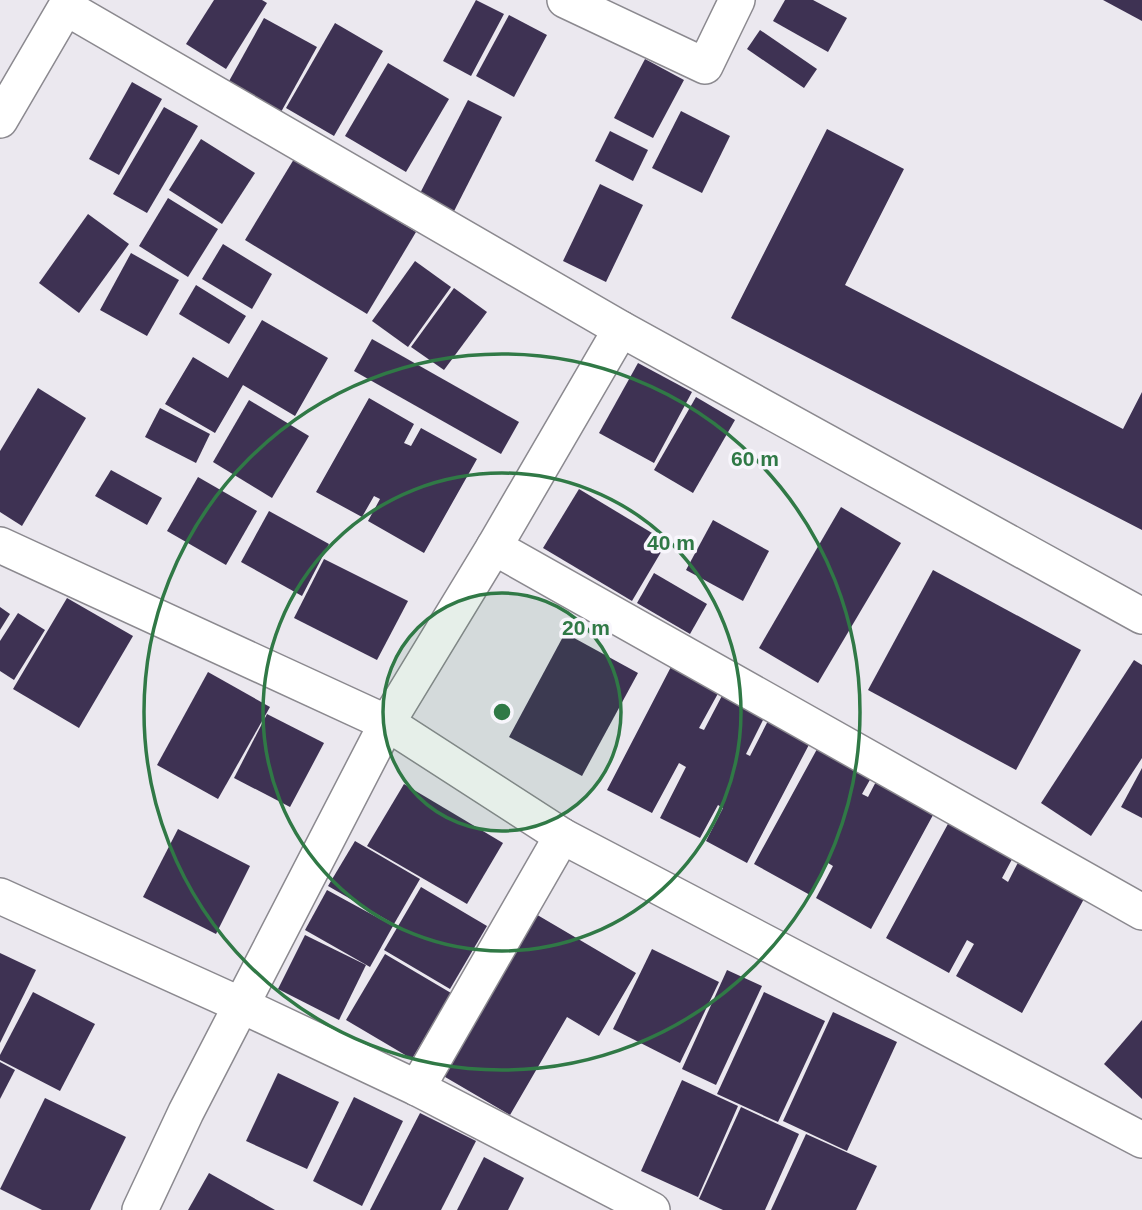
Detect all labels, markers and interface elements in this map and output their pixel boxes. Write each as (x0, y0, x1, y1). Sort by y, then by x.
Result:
text: 60 m (731, 447, 779, 470)
text: 40 m (647, 531, 695, 554)
text: 20 m (562, 616, 610, 639)
centre of rings (490, 700, 514, 724)

